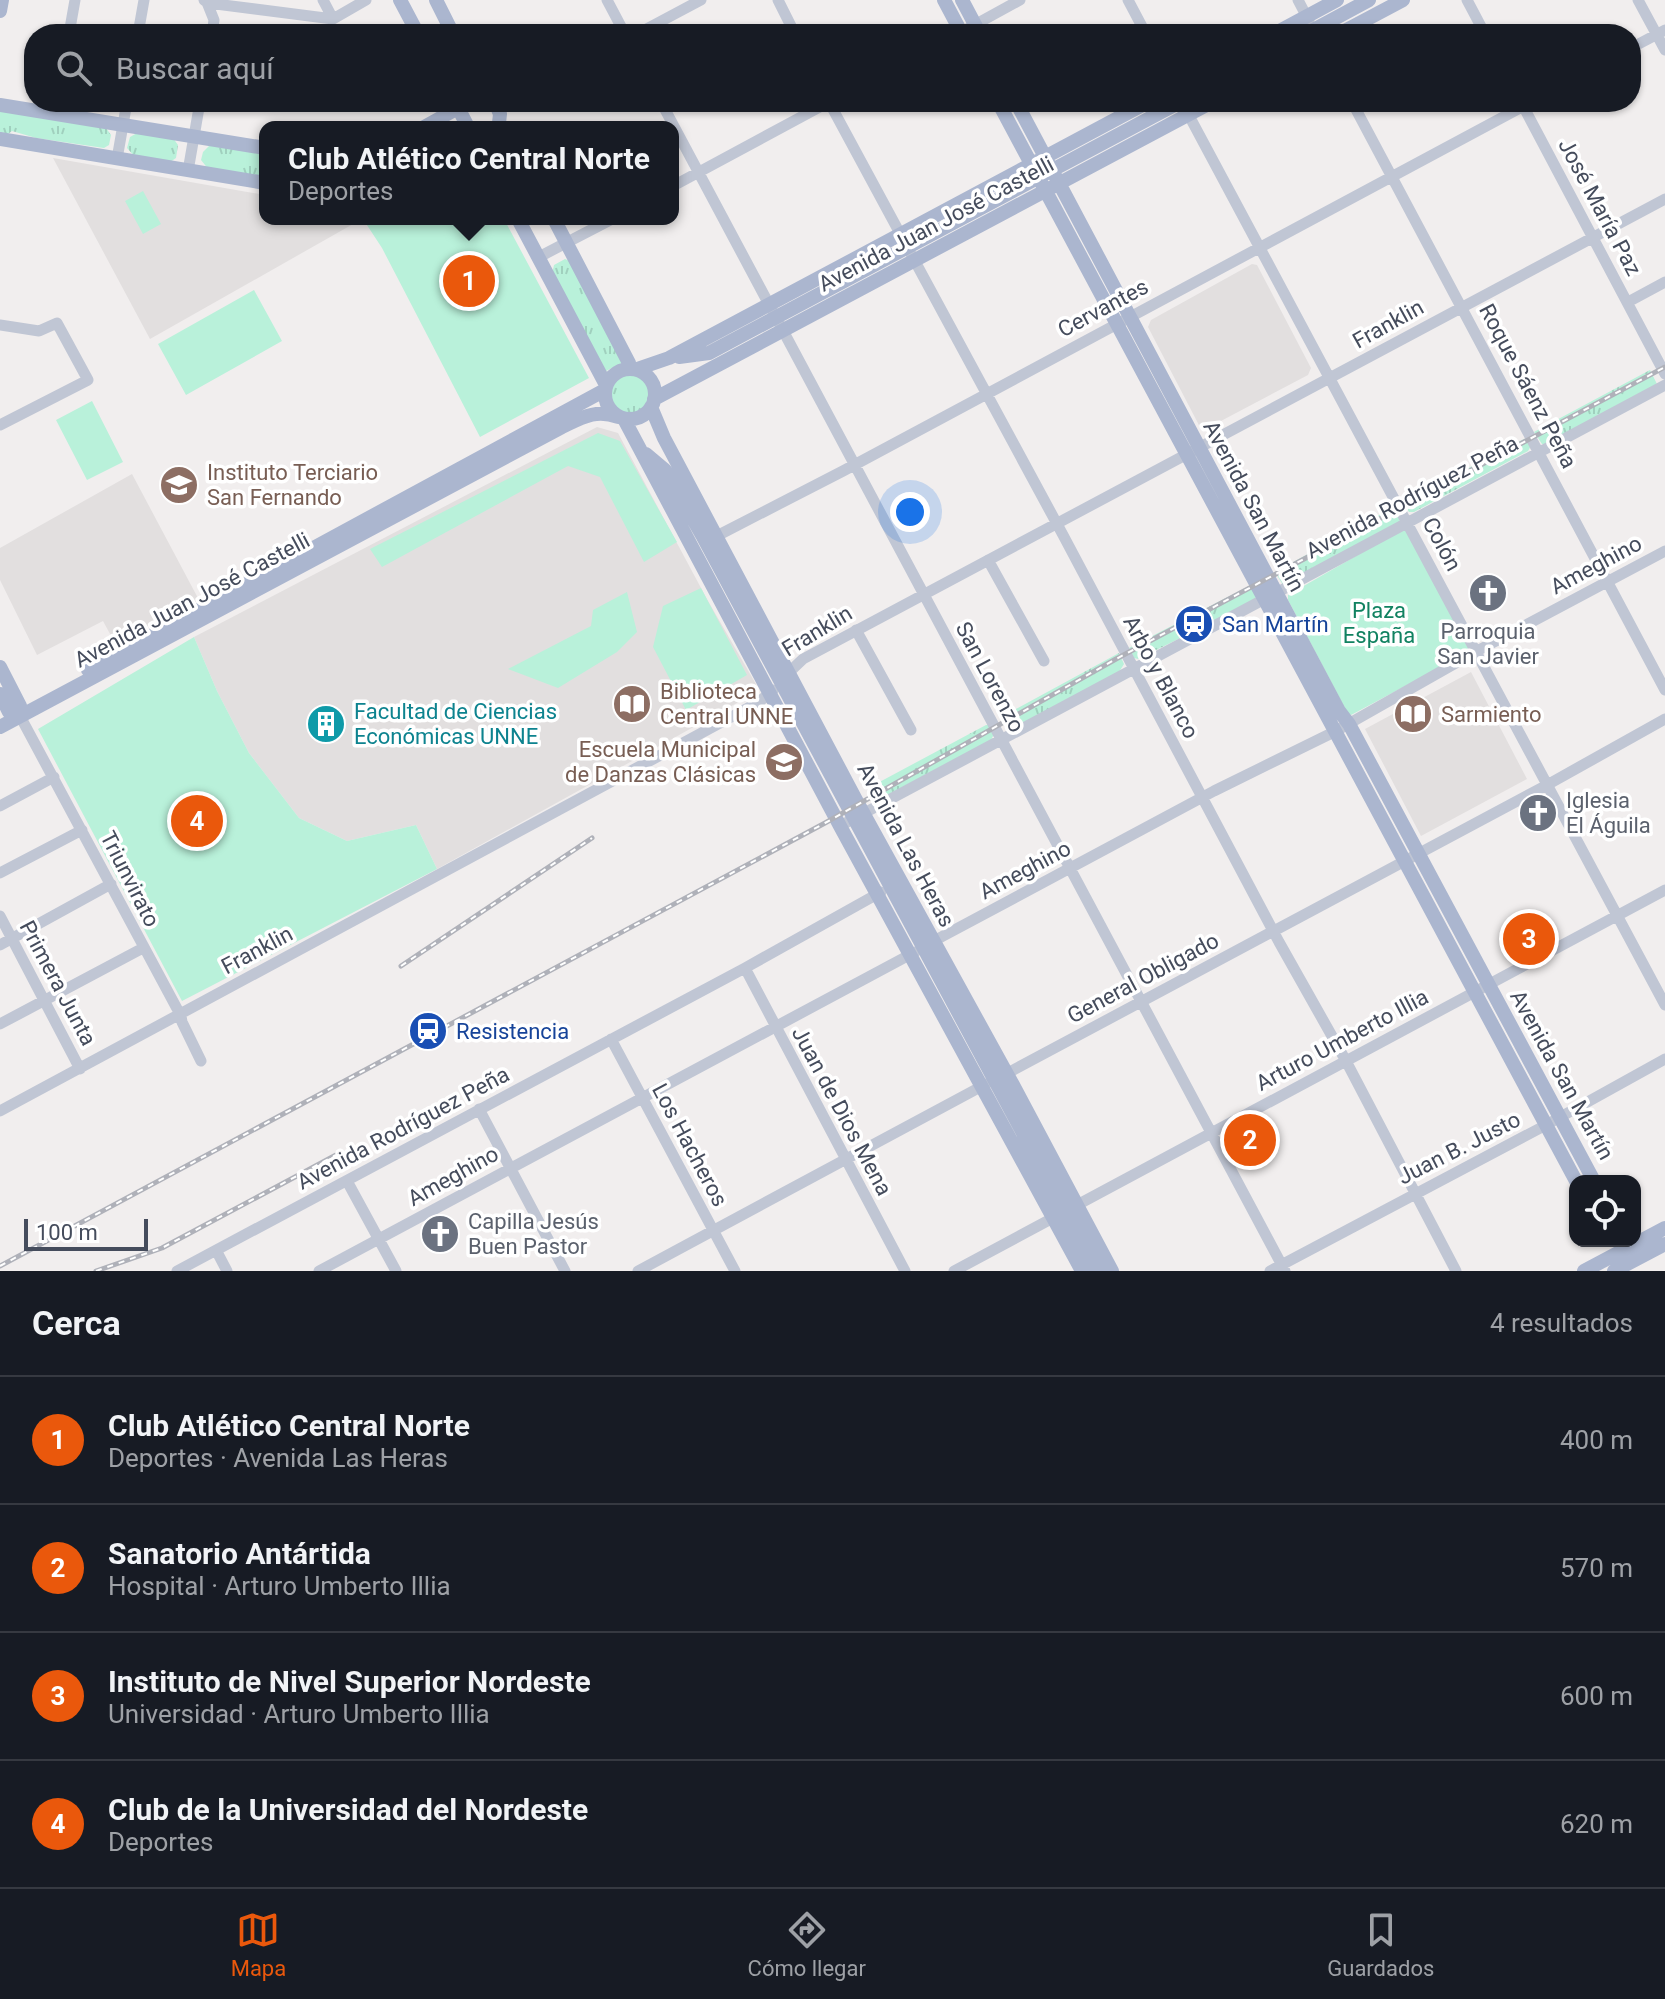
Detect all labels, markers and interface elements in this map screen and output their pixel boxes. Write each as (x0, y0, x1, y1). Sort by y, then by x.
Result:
search box (24, 24, 1641, 112)
icon: search (52, 46, 96, 90)
text: Buscar aquí (116, 51, 274, 86)
popup (259, 121, 679, 225)
street label: José María Paz (1553, 134, 1647, 280)
text: Club Atlético Central Norte (288, 141, 650, 176)
street label: Avenida Juan José Castelli (814, 151, 1058, 297)
text: Deportes (288, 176, 393, 206)
pin: 1 (443, 251, 495, 311)
street label: Cervantes (1054, 274, 1152, 342)
street label: Franklin (1348, 294, 1428, 354)
street label: Roque Sáenz Peña (1474, 300, 1582, 472)
street label: Avenida San Martín (1198, 416, 1310, 596)
street label: Avenida Rodríguez Peña (1302, 430, 1522, 564)
place label: Instituto Terciario San Fernando (207, 460, 378, 510)
school or university icon: Instituto Terciario San Fernando (158, 464, 200, 506)
your location (890, 492, 930, 532)
street label: Colón (1418, 513, 1466, 575)
street label: Avenida Juan José Castelli (70, 527, 314, 673)
street label: Ameghino (1546, 531, 1646, 599)
church icon: Parroquia San Javier (1467, 572, 1509, 614)
park label: Plaza España (1343, 598, 1415, 648)
street label: Franklin (778, 600, 856, 662)
station icon: San Martín (1173, 603, 1215, 645)
street label: Arbo y Blanco (1118, 611, 1204, 743)
place label: San Martín (1222, 612, 1329, 637)
street label: San Lorenzo (950, 618, 1030, 736)
place label: Parroquia San Javier (1437, 619, 1539, 669)
place label: Biblioteca Central UNNE (660, 679, 793, 729)
library icon: Biblioteca Central UNNE (611, 683, 653, 725)
library icon: Sarmiento (1392, 693, 1434, 735)
place label: Facultad de Ciencias Económicas UNNE (354, 699, 557, 749)
place label: Sarmiento (1441, 702, 1541, 727)
building icon: Facultad de Ciencias Económicas UNNE (305, 703, 347, 745)
place label: Escuela Municipal de Danzas Clásicas (565, 737, 756, 787)
school or university icon: Escuela Municipal de Danzas Clásicas (763, 741, 805, 783)
street label: Avenida Las Heras (852, 759, 960, 931)
place label: Iglesia El Águila (1566, 788, 1651, 838)
pin: 4 (171, 791, 223, 851)
church icon: Iglesia El Águila (1517, 792, 1559, 834)
street label: Triunvirato (95, 827, 165, 931)
street label: Ameghino (975, 836, 1075, 904)
pin: 3 (1503, 909, 1555, 969)
street label: Primera Junta (15, 916, 101, 1050)
street label: Franklin (217, 921, 297, 979)
street label: General Obligado (1063, 928, 1223, 1028)
street label: Arturo Umberto Illia (1252, 984, 1432, 1096)
street label: Avenida San Martín (1505, 986, 1619, 1164)
station icon: Resistencia (407, 1010, 449, 1052)
place label: Resistencia (456, 1019, 569, 1044)
street label: Juan de Dios Mena (787, 1022, 897, 1200)
street label: Avenida Rodríguez Peña (293, 1061, 513, 1195)
street label: Los Hacheros (647, 1079, 733, 1211)
street label: Juan B. Justo (1394, 1106, 1524, 1190)
pin: 2 (1224, 1110, 1276, 1170)
street label: Ameghino (403, 1141, 503, 1211)
map controls (1569, 1175, 1641, 1247)
button: locate (1569, 1175, 1641, 1247)
place label: Capilla Jesús Buen Pastor (468, 1209, 599, 1259)
church icon: Capilla Jesús Buen Pastor (419, 1213, 461, 1255)
scale bar (24, 1215, 148, 1251)
text: 100 m (36, 1220, 98, 1245)
text: Cerca (32, 1303, 121, 1343)
text: 4 resultados (1490, 1308, 1633, 1338)
text: Club Atlético Central Norte (108, 1408, 470, 1443)
text: 1 (51, 1425, 65, 1455)
text: 400 m (1560, 1425, 1633, 1455)
text: Deportes · Avenida Las Heras (108, 1443, 448, 1473)
text: Sanatorio Antártida (108, 1536, 371, 1571)
text: 2 (51, 1553, 65, 1583)
text: 570 m (1560, 1553, 1633, 1583)
text: Hospital · Arturo Umberto Illia (108, 1571, 451, 1601)
text: Instituto de Nivel Superior Nordeste (108, 1664, 591, 1699)
text: 3 (51, 1681, 65, 1711)
text: 600 m (1560, 1681, 1633, 1711)
text: Universidad · Arturo Umberto Illia (108, 1699, 490, 1729)
text: Club de la Universidad del Nordeste (108, 1792, 588, 1827)
text: 4 (51, 1809, 65, 1839)
text: 620 m (1560, 1809, 1633, 1839)
text: Deportes (108, 1827, 213, 1857)
tab: Mapa (231, 1908, 286, 1981)
tab: Cómo llegar (748, 1908, 866, 1981)
tab: Guardados (1327, 1908, 1434, 1981)

